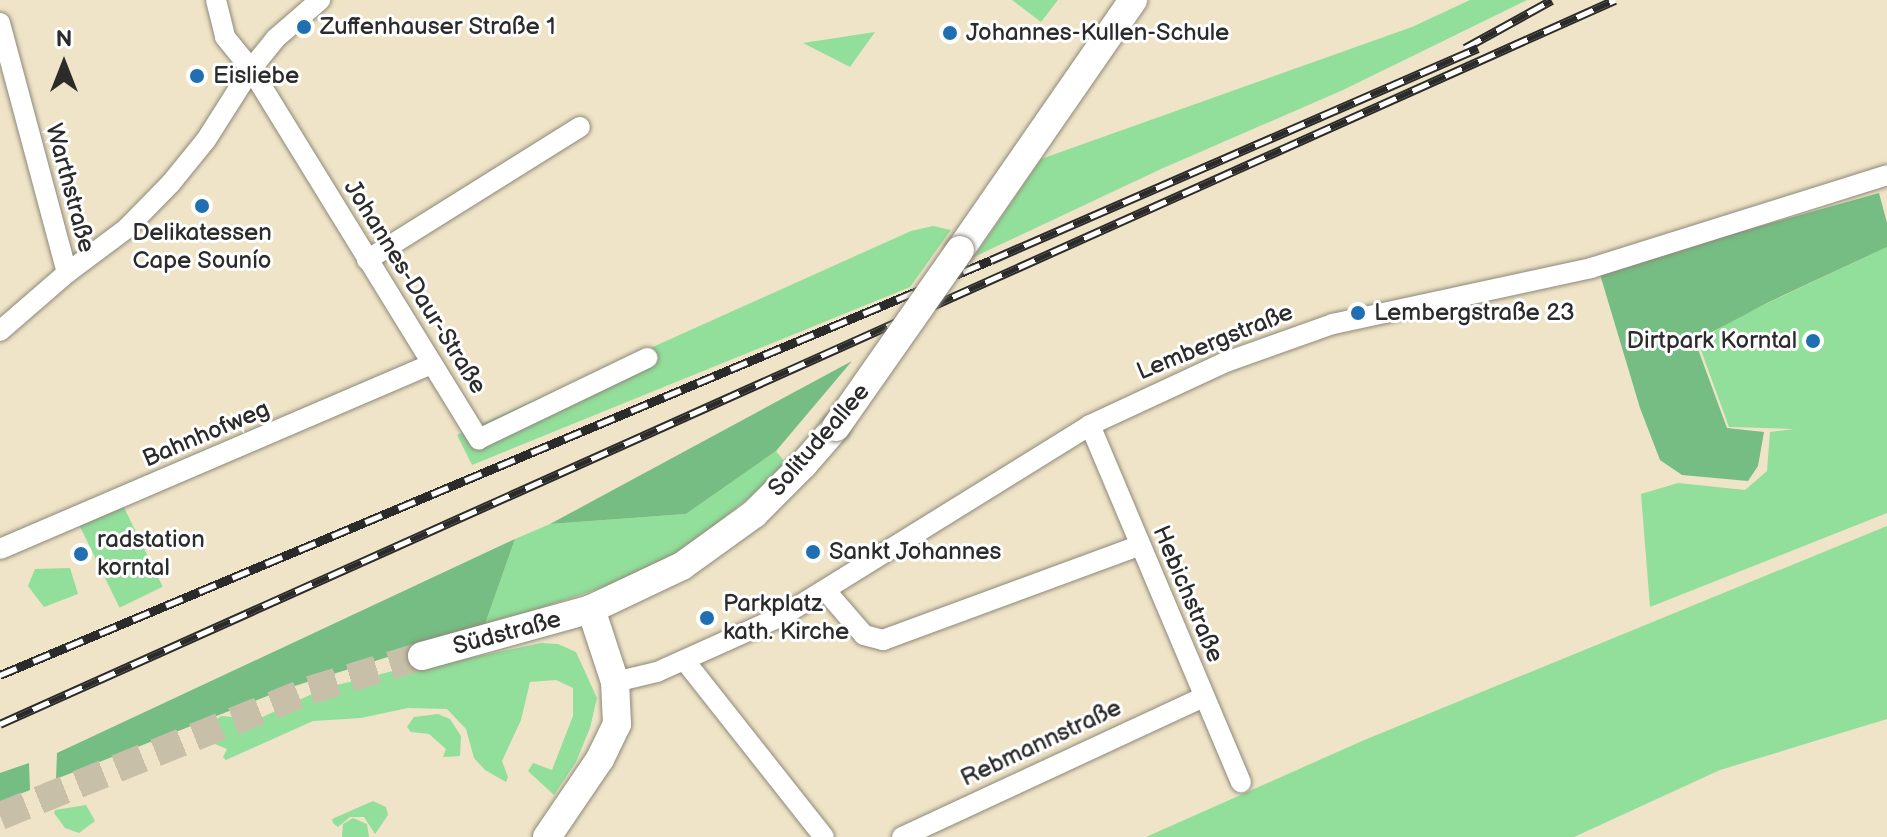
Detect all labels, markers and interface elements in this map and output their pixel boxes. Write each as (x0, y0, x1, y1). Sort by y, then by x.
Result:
place label: Zuffenhauser Straße 1 (320, 13, 556, 41)
marker: Zuffenhauser Straße 1 (295, 18, 313, 36)
place label: Johannes-Kullen-Schule (966, 19, 1229, 47)
north arrow (24, 24, 104, 104)
marker: Johannes-Kullen-Schule (941, 24, 959, 42)
text: N (56, 26, 72, 53)
place label: Eisliebe (213, 62, 299, 90)
marker: Eisliebe (188, 67, 206, 85)
street label: Warthstraße (39, 120, 101, 256)
street label: Johannes-Daur-Straße (337, 175, 493, 399)
marker: Delikatessen Cape Sounío (193, 197, 211, 215)
place label: Delikatessen Cape Sounío (132, 219, 272, 275)
street label: Lembergstraße (1133, 298, 1297, 386)
place label: Lembergstraße 23 (1374, 299, 1575, 327)
marker: Lembergstraße 23 (1349, 304, 1367, 322)
place label: Dirtpark Korntal (1627, 327, 1797, 355)
marker: Dirtpark Korntal (1804, 332, 1822, 350)
street label: Solitudeallee (762, 378, 876, 502)
street label: Bahnhofweg (138, 394, 274, 474)
street label: Hebichstraße (1146, 521, 1230, 667)
place label: radstation korntal (97, 526, 205, 582)
place label: Sankt Johannes (829, 538, 1003, 566)
marker: Sankt Johannes (804, 543, 822, 561)
marker: radstation korntal (72, 545, 90, 563)
place label: Parkplatz kath. Kirche (723, 590, 849, 646)
street label: Südstraße (450, 605, 564, 661)
marker: Parkplatz kath. Kirche (698, 609, 716, 627)
street label: Rebmannstraße (956, 693, 1126, 793)

